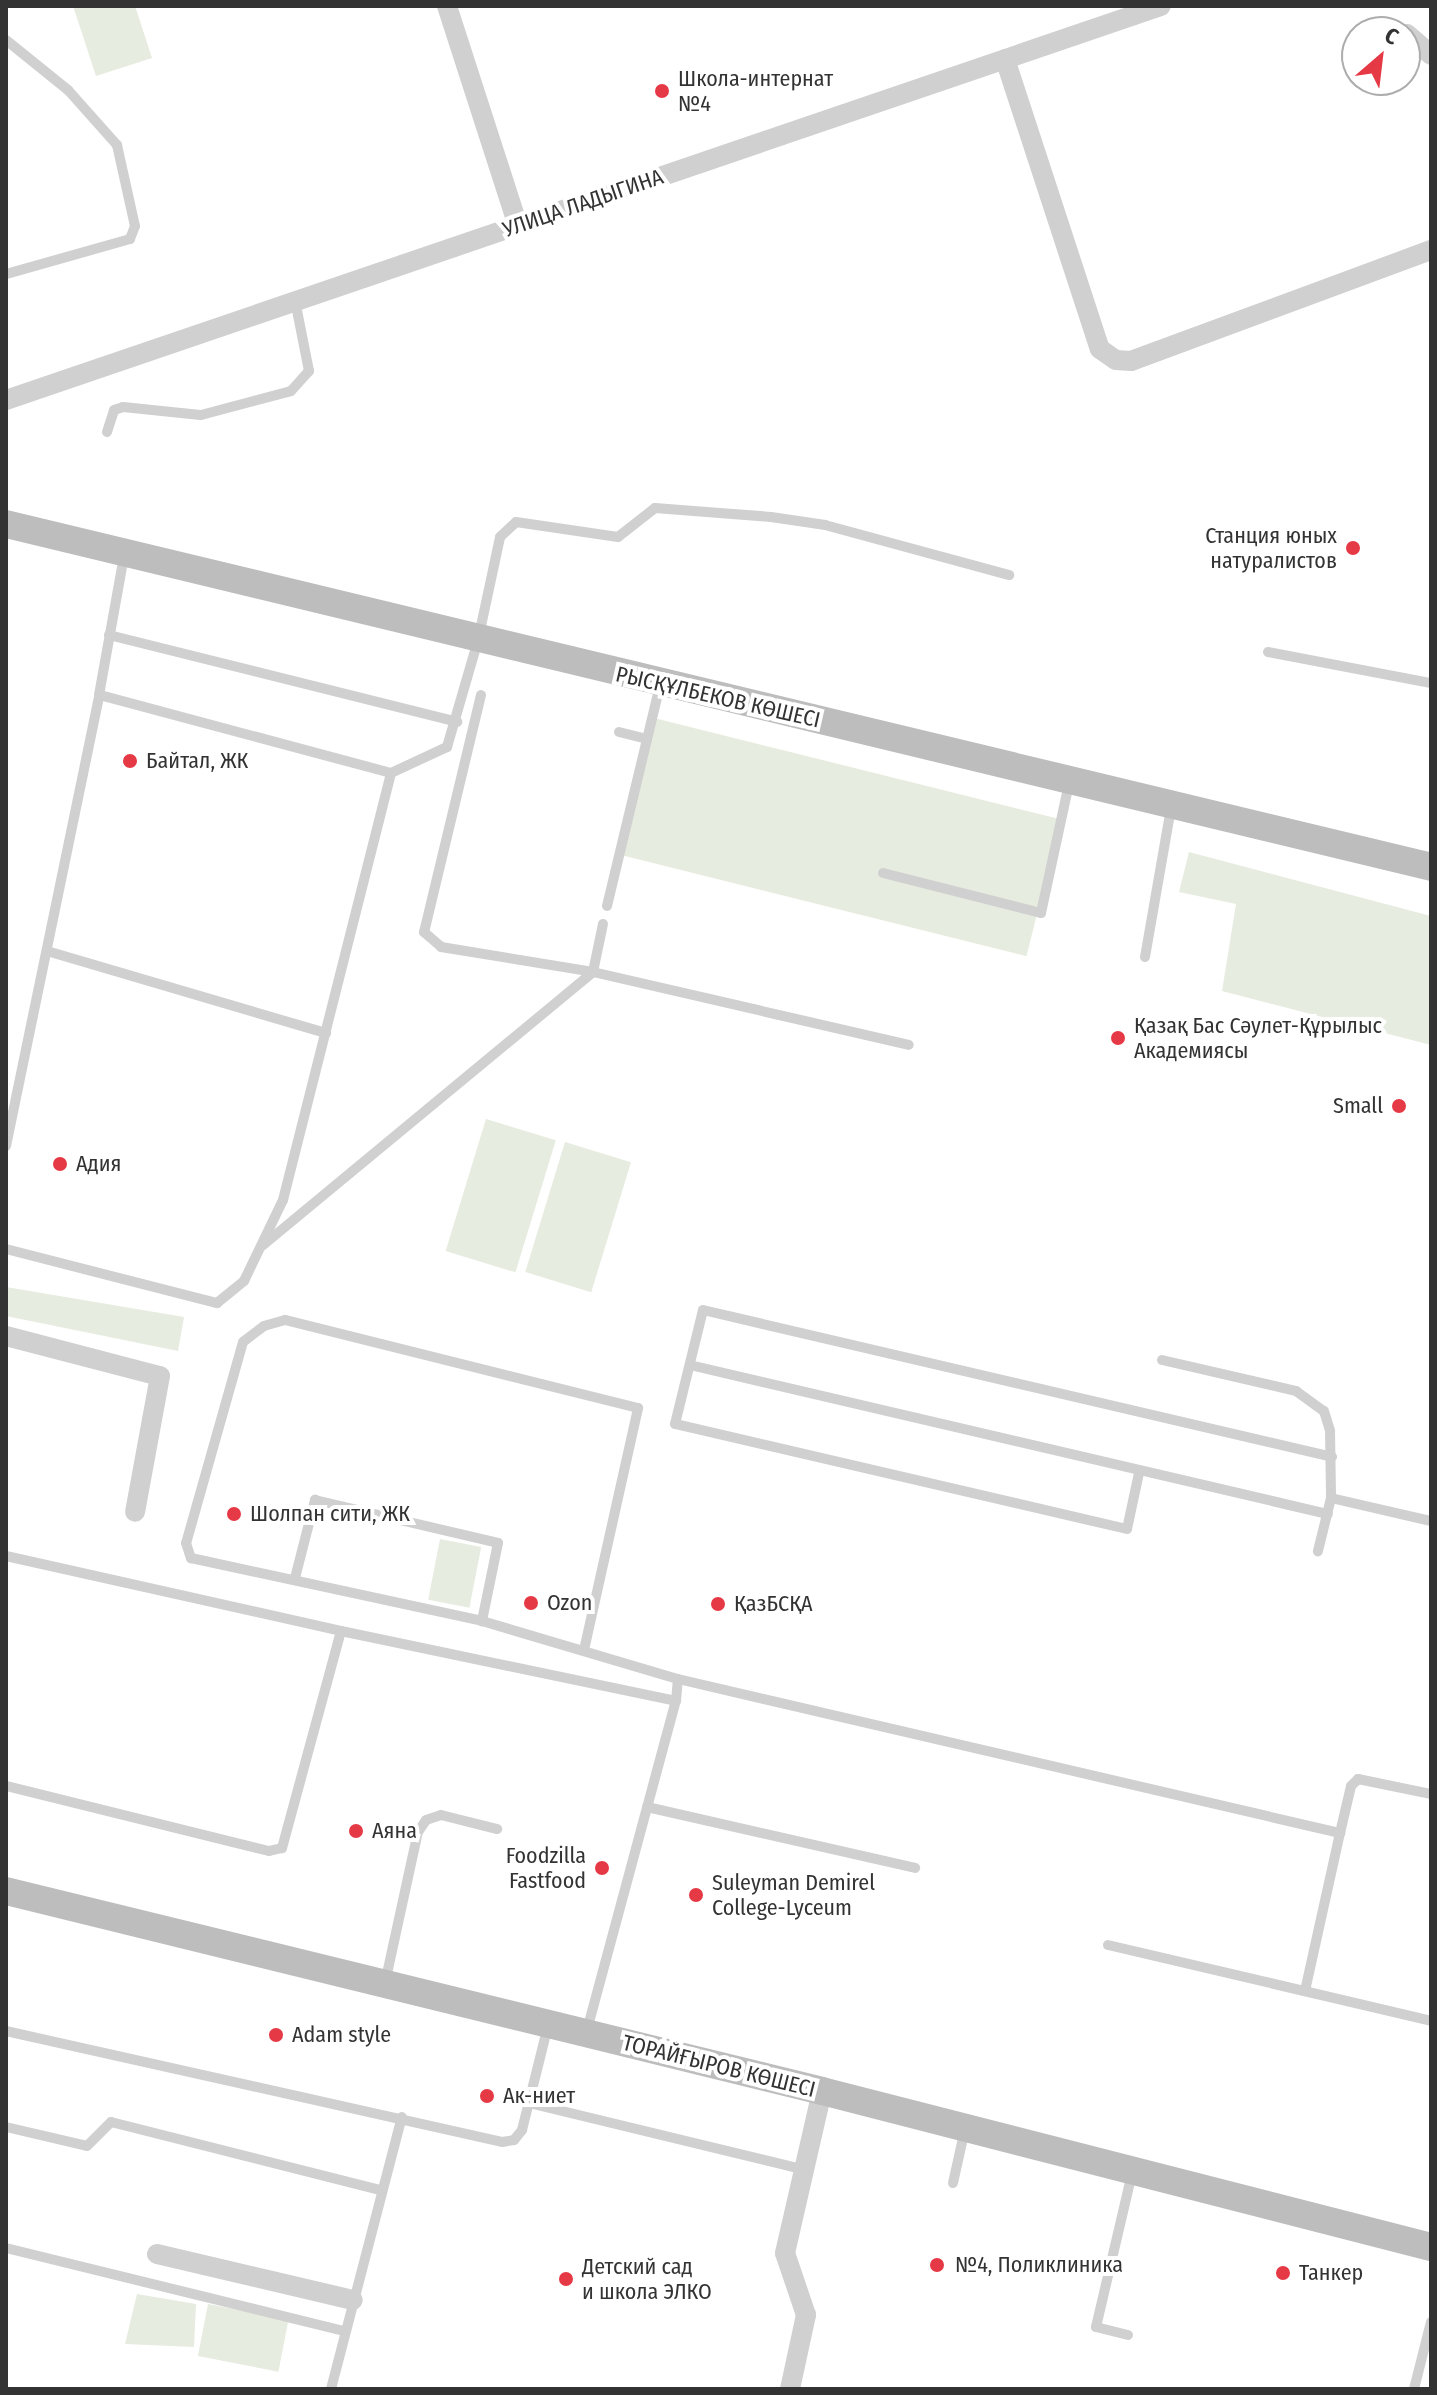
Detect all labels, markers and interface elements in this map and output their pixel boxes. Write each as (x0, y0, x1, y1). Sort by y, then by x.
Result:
north arrow (1341, 16, 1421, 96)
text: С (1380, 22, 1403, 51)
place label: Школа-интернат №4 (678, 65, 833, 116)
marker: Школа-интернат №4 (653, 82, 671, 100)
street label: УЛИЦА ЛАДЫГИНА (499, 163, 667, 243)
place label: Станция юных натуралистов (1205, 522, 1337, 574)
marker: Станция юных натуралистов (1344, 539, 1362, 557)
street label: РЫСҚҰЛБЕКОВ КӨШЕСІ (613, 661, 823, 733)
place label: Байтал, ЖК (146, 748, 248, 774)
marker: Байтал, ЖК (121, 752, 139, 770)
place label: Қазақ Бас Сәулет-Құрылыс Академиясы (1134, 1012, 1382, 1064)
marker: Қазақ Бас Сәулет-Құрылыс Академиясы (1109, 1029, 1127, 1047)
place label: Small (1333, 1093, 1383, 1119)
marker: Small (1390, 1097, 1408, 1115)
place label: Адия (76, 1151, 121, 1177)
marker: Адия (51, 1155, 69, 1173)
place label: Шолпан сити, ЖК (250, 1501, 410, 1527)
marker: Шолпан сити, ЖК (225, 1505, 243, 1523)
place label: Ozon (547, 1590, 592, 1616)
place label: ҚазБСҚА (734, 1591, 812, 1617)
marker: Ozon (522, 1594, 540, 1612)
marker: ҚазБСҚА (709, 1595, 727, 1613)
place label: Аяна (372, 1818, 417, 1844)
marker: Аяна (347, 1822, 365, 1840)
place label: Foodzilla Fastfood (506, 1842, 586, 1894)
marker: Foodzilla Fastfood (593, 1859, 611, 1877)
place label: Suleyman Demirel College-Lyceum (712, 1869, 875, 1920)
marker: Suleyman Demirel College-Lyceum (687, 1886, 705, 1904)
place label: Adam style (292, 2022, 391, 2048)
marker: Adam style (267, 2026, 285, 2044)
street label: ТОРАЙҒЫРОВ КӨШЕСІ (620, 2029, 818, 2103)
place label: Ак-ниет (503, 2083, 575, 2109)
marker: Ак-ниет (478, 2087, 496, 2105)
place label: №4, Поликлиника (955, 2252, 1123, 2278)
place label: Детский сад и школа ЭЛКО (582, 2253, 712, 2304)
marker: №4, Поликлиника (926, 2254, 948, 2276)
place label: Танкер (1299, 2260, 1363, 2286)
marker: Танкер (1274, 2264, 1292, 2282)
marker: Детский сад и школа ЭЛКО (557, 2270, 575, 2288)

